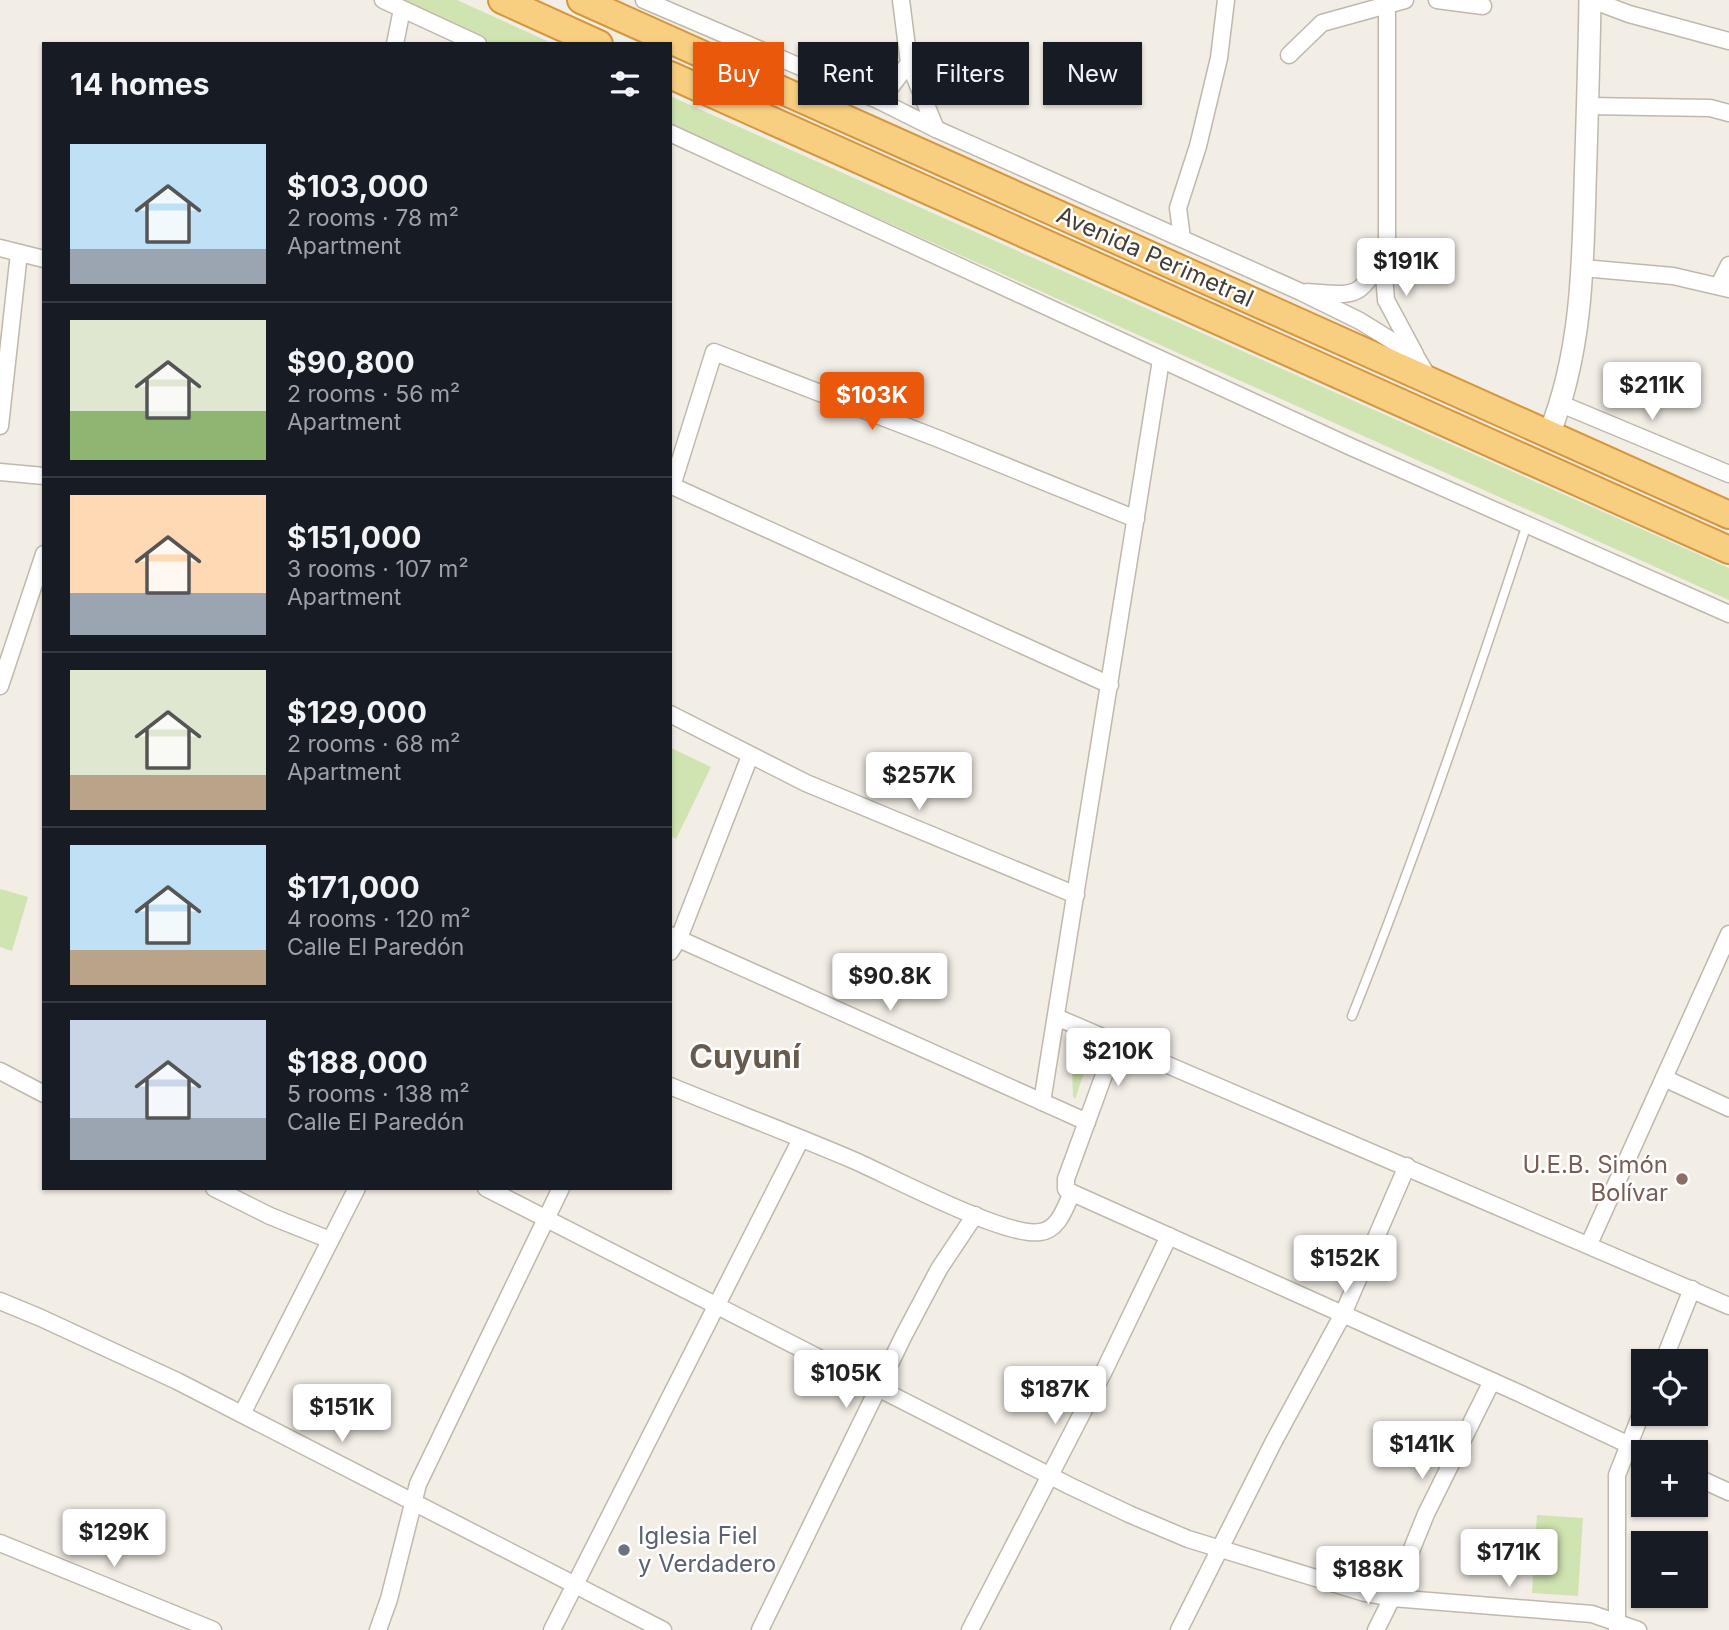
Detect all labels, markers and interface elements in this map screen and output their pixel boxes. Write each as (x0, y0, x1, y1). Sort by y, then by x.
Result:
chip: Buy (693, 42, 784, 105)
chip: Rent (798, 42, 898, 105)
chip: Filters (912, 42, 1029, 105)
chip: New (1043, 42, 1142, 105)
icon: filters (606, 65, 644, 103)
text: 14 homes (70, 66, 209, 102)
text: $103,000 (287, 168, 428, 204)
icon: home (126, 172, 210, 256)
street label: Avenida Perimetral (1052, 200, 1258, 313)
text: 2 rooms · 78 m² (287, 204, 459, 232)
text: Apartment (287, 232, 401, 260)
pin: $191K (1357, 238, 1455, 298)
text: $191K (1373, 247, 1439, 275)
text: $90,800 (287, 344, 415, 380)
icon: home (126, 348, 210, 432)
pin: $211K (1603, 362, 1701, 422)
text: $211K (1619, 371, 1685, 399)
pin: $103K (823, 372, 921, 432)
text: 2 rooms · 56 m² (287, 380, 460, 408)
text: $103K (836, 381, 908, 409)
text: Apartment (287, 408, 401, 436)
text: $151,000 (287, 519, 422, 555)
icon: home (126, 523, 210, 607)
text: 3 rooms · 107 m² (287, 555, 469, 583)
text: Apartment (287, 583, 401, 611)
text: $129,000 (287, 694, 427, 730)
icon: home (126, 698, 210, 782)
text: 2 rooms · 68 m² (287, 730, 460, 758)
pin: $257K (870, 752, 968, 812)
text: Apartment (287, 758, 401, 786)
text: $257K (882, 761, 956, 789)
text: $171,000 (287, 869, 420, 905)
icon: home (126, 873, 210, 957)
text: 4 rooms · 120 m² (287, 905, 471, 933)
text: Calle El Paredón (287, 933, 464, 961)
pin: $90.8K (833, 954, 947, 1013)
text: $90.8K (848, 962, 932, 990)
pin: $210K (1069, 1028, 1167, 1088)
district label: Cuyuní (689, 1037, 802, 1076)
text: $210K (1082, 1037, 1154, 1065)
text: $188,000 (287, 1044, 428, 1080)
icon: home (126, 1048, 210, 1132)
text: 5 rooms · 138 m² (287, 1080, 470, 1108)
text: Calle El Paredón (287, 1108, 464, 1136)
place label: U.E.B. Simón Bolívar (1523, 1150, 1668, 1207)
marker: U.E.B. Simón Bolívar (1674, 1171, 1690, 1187)
pin: $152K (1296, 1236, 1394, 1295)
text: $152K (1310, 1244, 1380, 1272)
map controls (1631, 1349, 1708, 1608)
button: locate (1631, 1349, 1708, 1426)
pin: $105K (797, 1350, 895, 1410)
text: $105K (810, 1359, 882, 1387)
pin: $187K (1006, 1366, 1104, 1426)
text: $187K (1020, 1375, 1090, 1403)
pin: $151K (293, 1384, 391, 1444)
text: $151K (309, 1393, 375, 1421)
pin: $141K (1373, 1422, 1471, 1481)
text: $141K (1389, 1430, 1455, 1458)
button: + (1631, 1440, 1708, 1517)
pin: $129K (65, 1510, 163, 1569)
text: $129K (79, 1518, 149, 1546)
place label: Iglesia Fiel y Verdadero (638, 1521, 776, 1578)
pin: $171K (1460, 1530, 1558, 1589)
button: − (1631, 1531, 1708, 1608)
text: $171K (1477, 1538, 1541, 1566)
marker: Iglesia Fiel y Verdadero (616, 1542, 632, 1558)
pin: $188K (1319, 1546, 1417, 1606)
text: $188K (1332, 1555, 1404, 1583)

